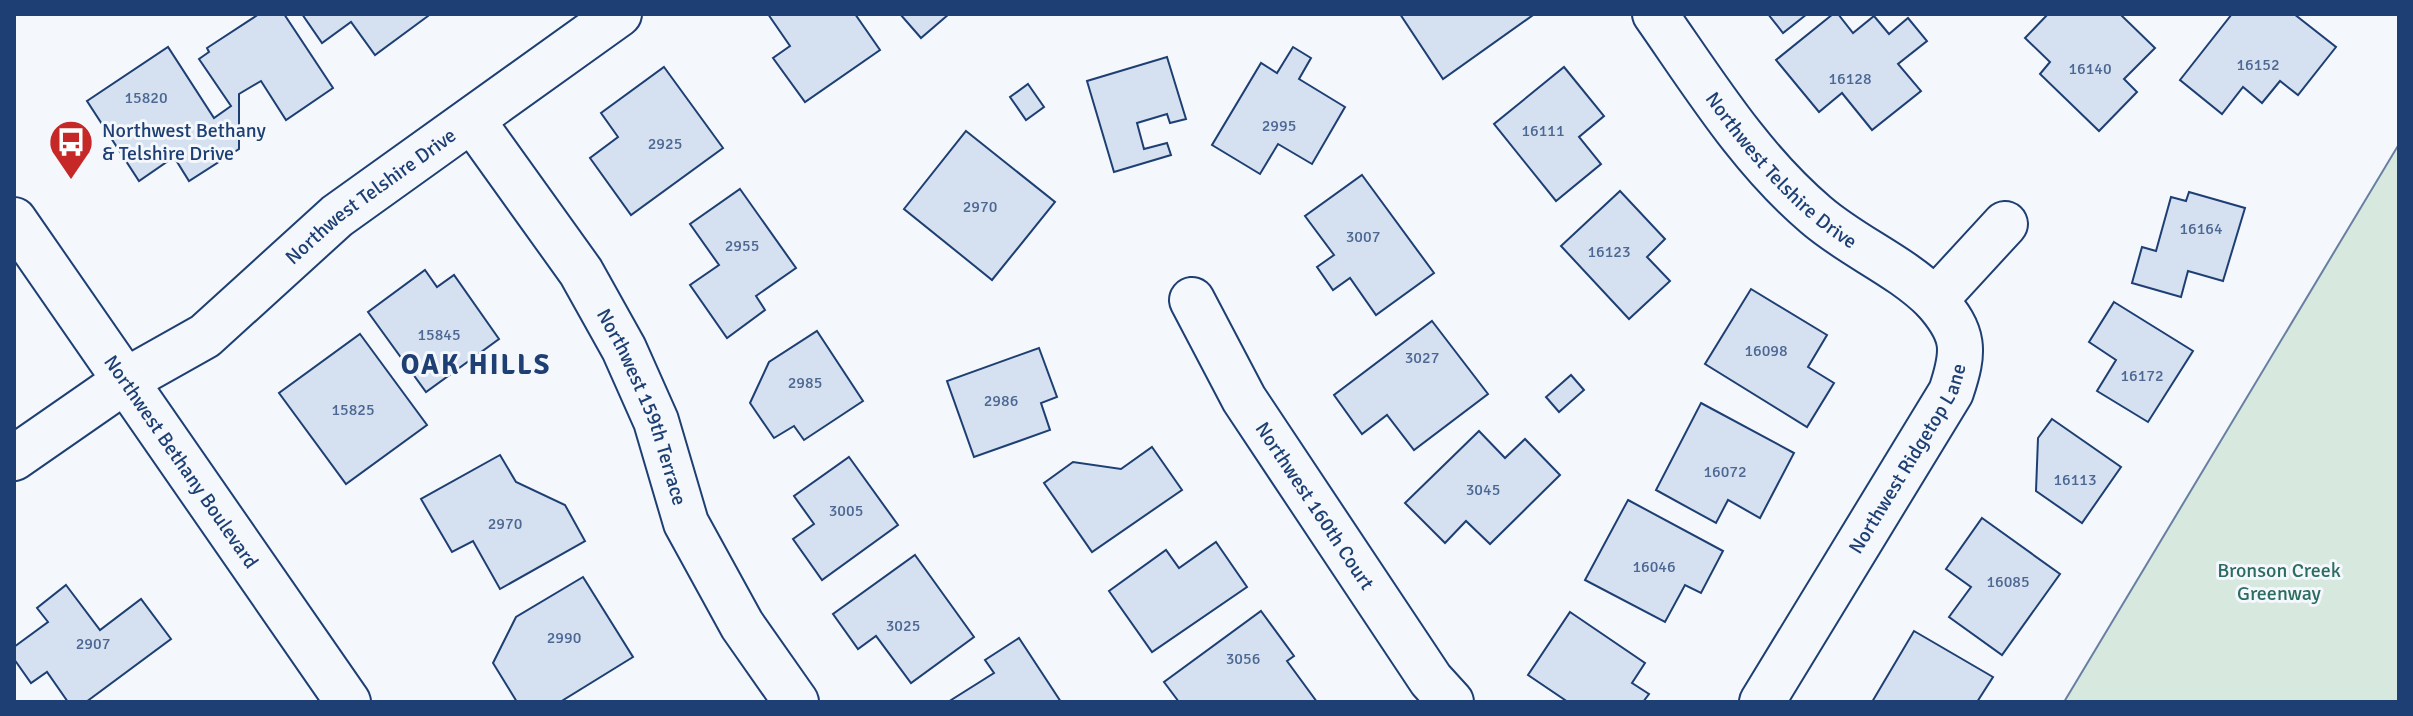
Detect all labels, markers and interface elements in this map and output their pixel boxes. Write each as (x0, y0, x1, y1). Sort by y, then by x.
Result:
house number: 16152 (2236, 55, 2280, 75)
house number: 16140 (2068, 59, 2112, 79)
house number: 16128 (1828, 69, 1872, 89)
street label: Northwest Telshire Drive (1700, 87, 1862, 254)
house number: 15820 (124, 88, 168, 108)
house number: 2995 (1262, 116, 1296, 136)
bus stop icon: Northwest Bethany & Telshire Drive (47, 118, 95, 181)
place label: Northwest Bethany & Telshire Drive (102, 118, 266, 166)
house number: 16111 (1521, 121, 1565, 141)
street label: Northwest Telshire Drive (280, 123, 461, 270)
house number: 2925 (648, 134, 682, 154)
house number: 2970 (963, 197, 997, 217)
house number: 16164 (2179, 219, 2223, 239)
house number: 3007 (1346, 227, 1380, 247)
house number: 2955 (725, 236, 759, 256)
house number: 16123 (1587, 242, 1631, 262)
street label: Northwest 159th Terrace (591, 304, 692, 508)
house number: 15845 (417, 325, 461, 345)
house number: 16098 (1744, 341, 1788, 361)
district label: OAK HILLS (401, 348, 551, 382)
house number: 3027 (1405, 348, 1439, 368)
street label: Northwest Bethany Boulevard (98, 350, 264, 574)
street label: Northwest Ridgetop Lane (1843, 361, 1972, 558)
house number: 16172 (2120, 366, 2164, 386)
house number: 2985 (788, 373, 822, 393)
house number: 2986 (984, 391, 1018, 411)
house number: 15825 (331, 400, 375, 420)
street label: Northwest 160th Court (1250, 417, 1379, 595)
house number: 16072 (1703, 462, 1747, 482)
house number: 16113 (2053, 470, 2097, 490)
house number: 3045 (1466, 480, 1500, 500)
house number: 3005 (829, 501, 863, 521)
house number: 2970 (488, 514, 522, 534)
house number: 16046 (1632, 557, 1676, 577)
park label: Bronson Creek Greenway (2217, 558, 2341, 606)
house number: 16085 (1986, 572, 2030, 592)
house number: 3025 (886, 616, 920, 636)
house number: 2990 (547, 628, 581, 648)
house number: 2907 (76, 634, 110, 654)
house number: 3056 (1226, 649, 1260, 669)

